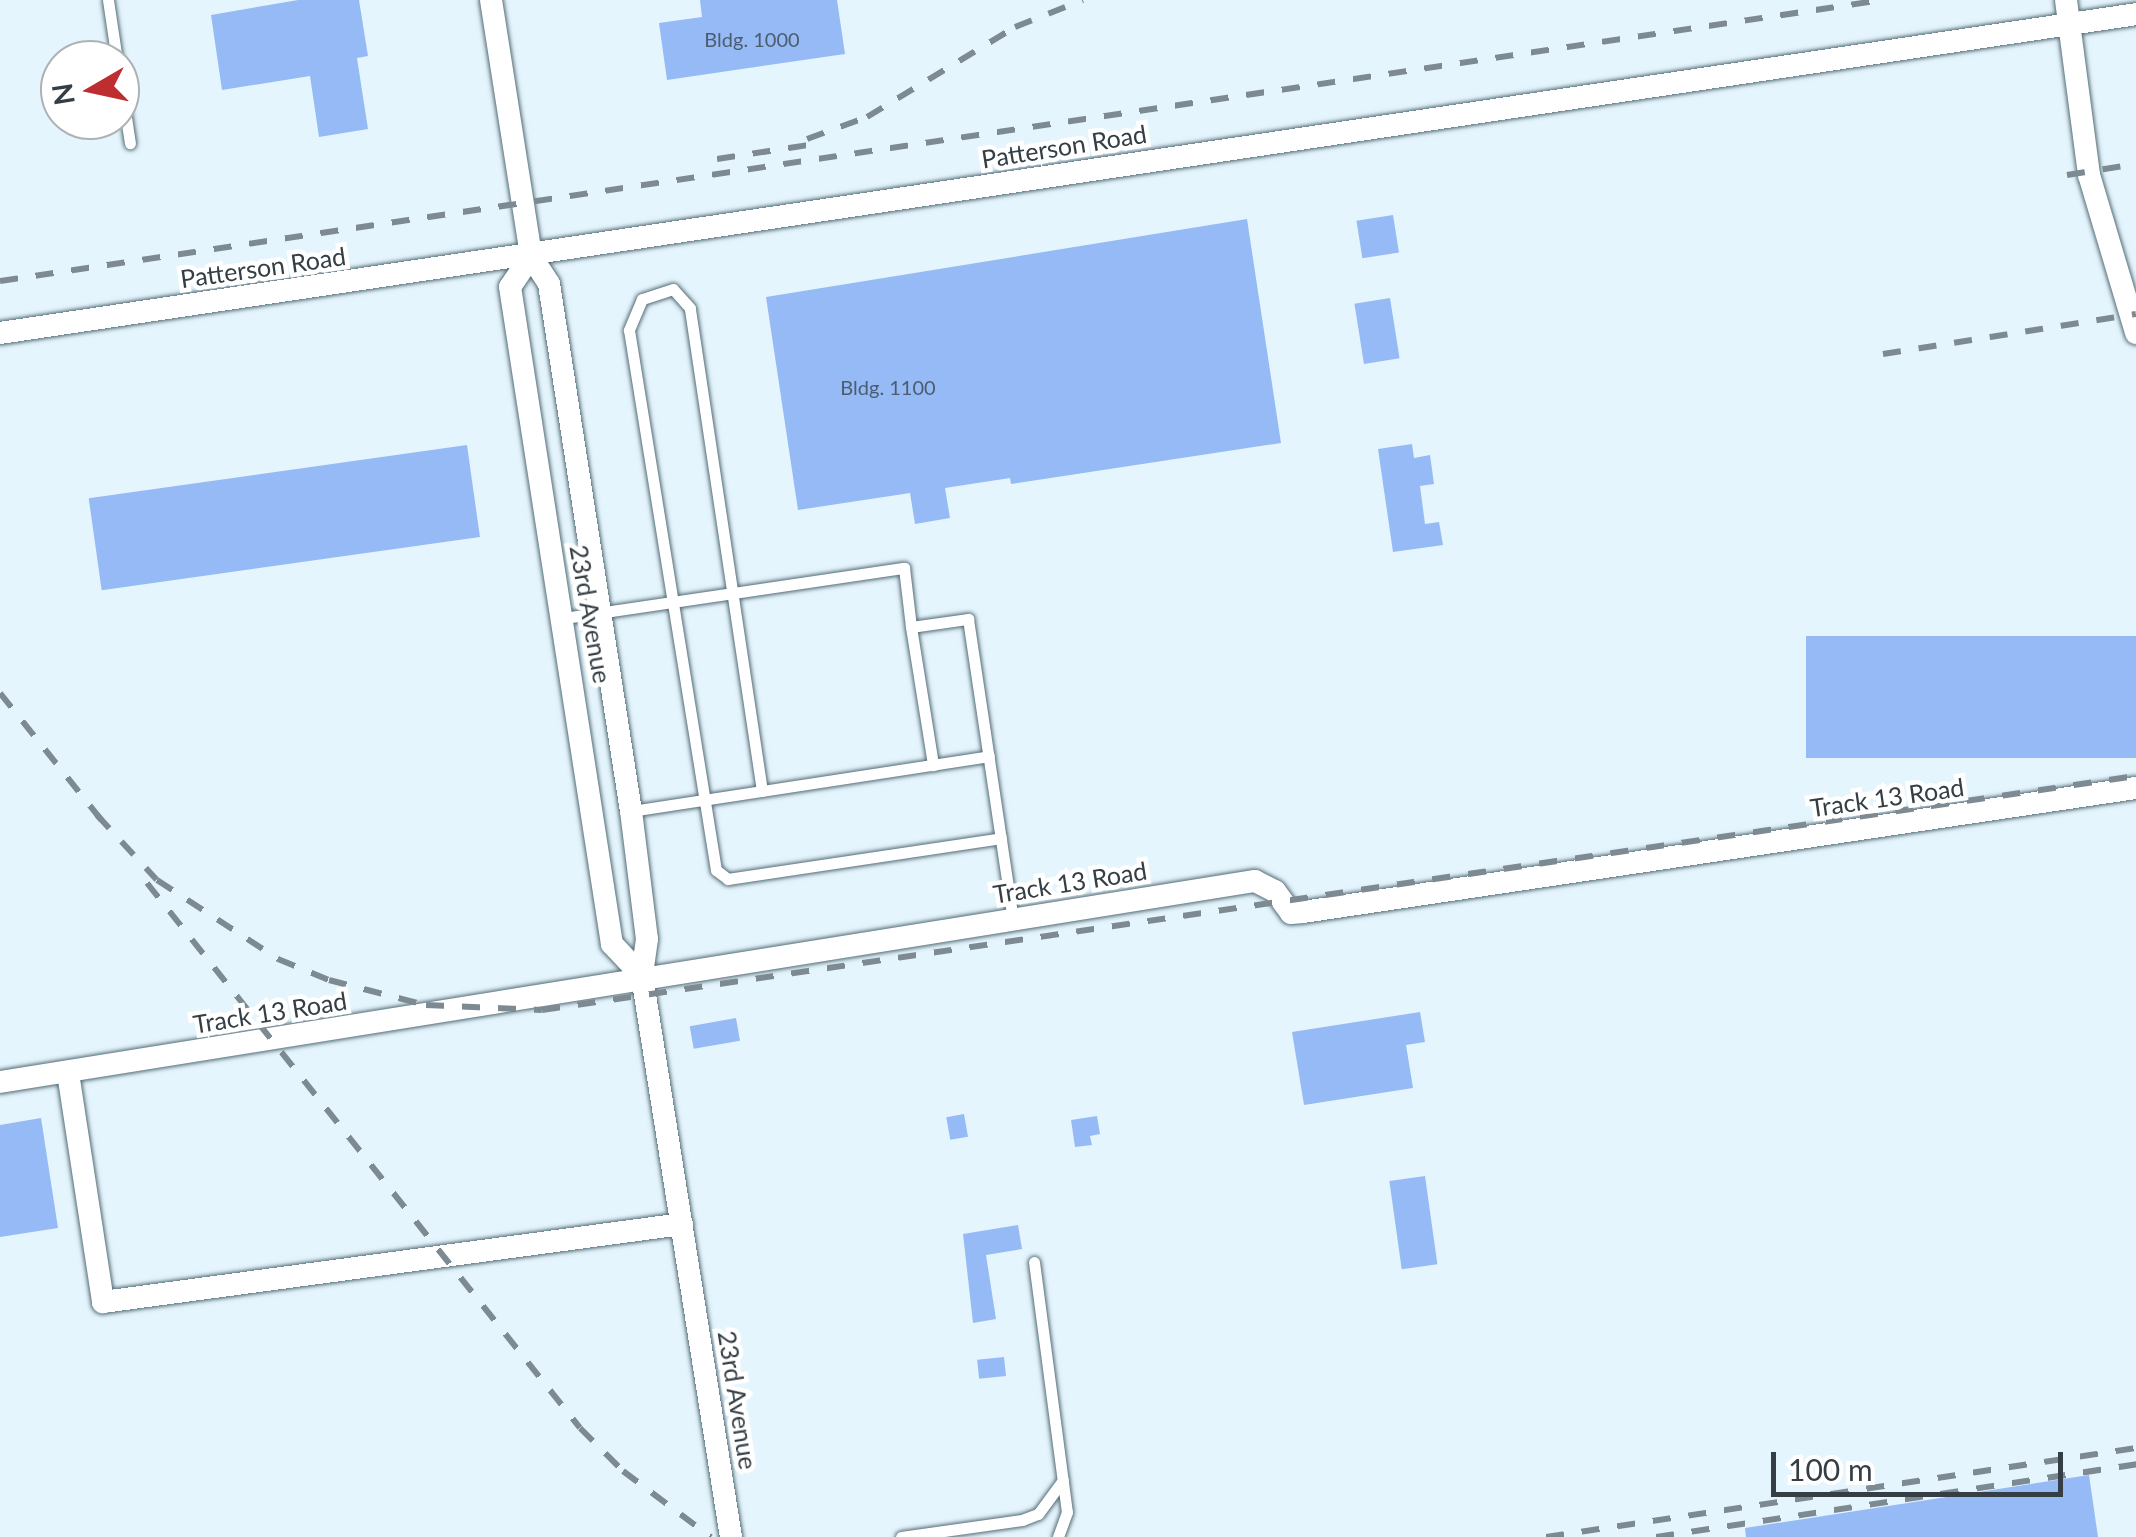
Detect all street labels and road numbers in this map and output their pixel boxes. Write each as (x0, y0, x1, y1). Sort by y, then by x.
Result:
street label: Patterson Road (979, 118, 1149, 174)
street label: Patterson Road (178, 241, 348, 293)
street label: 23rd Avenue (564, 542, 618, 686)
street label: Track 13 Road (1808, 771, 1966, 823)
street label: Track 13 Road (991, 855, 1149, 909)
street label: Track 13 Road (191, 985, 349, 1039)
street label: 23rd Avenue (712, 1328, 764, 1472)

